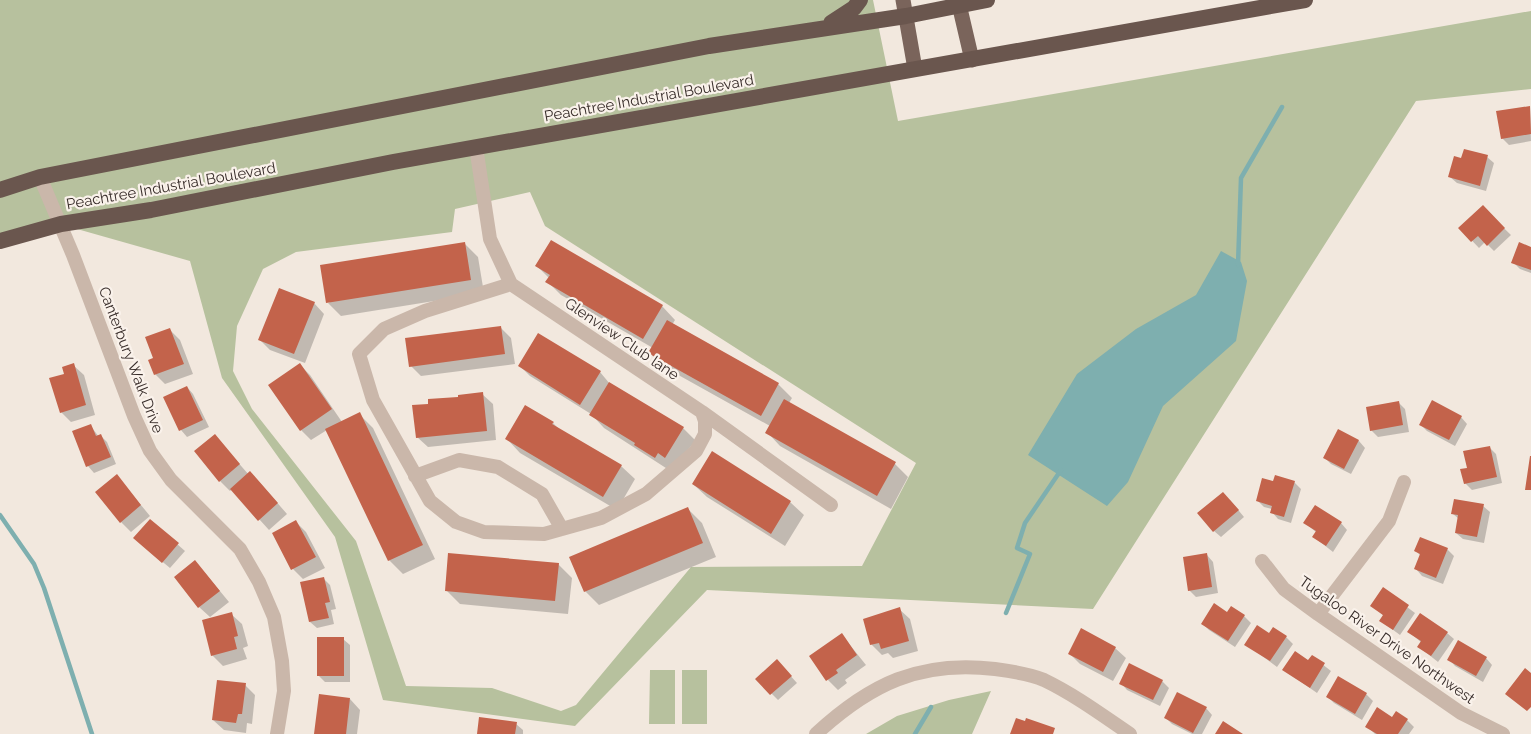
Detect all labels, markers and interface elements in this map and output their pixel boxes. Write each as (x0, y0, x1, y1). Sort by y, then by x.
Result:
street label: Peachtree Industrial Boulevard (543, 71, 755, 125)
street label: Peachtree Industrial Boulevard (65, 159, 277, 213)
street label: Canterbury Walk Drive (95, 284, 167, 436)
street label: Glenview Club lane (561, 294, 683, 384)
street label: Tugaloo River Drive Northwest (1296, 572, 1478, 708)

